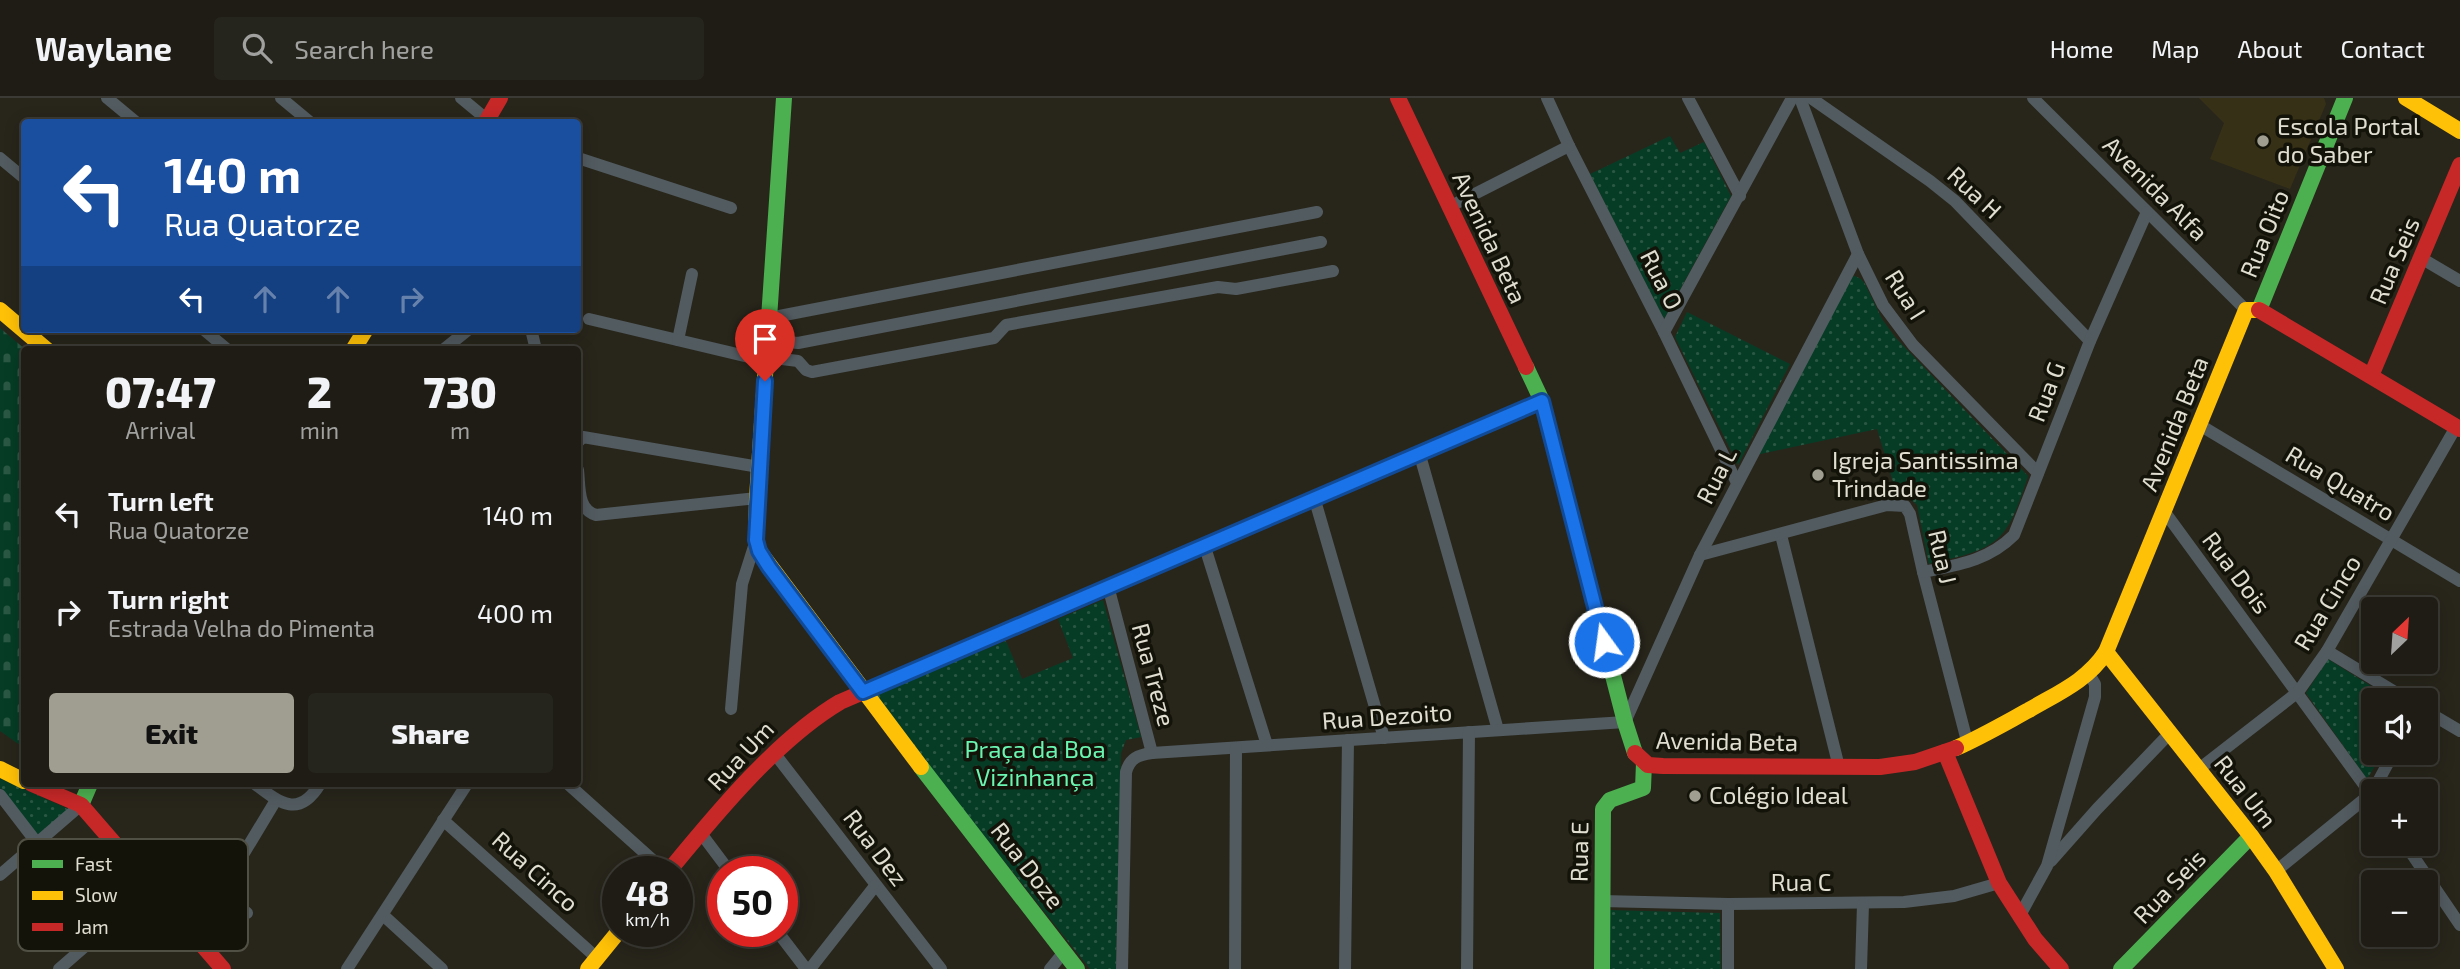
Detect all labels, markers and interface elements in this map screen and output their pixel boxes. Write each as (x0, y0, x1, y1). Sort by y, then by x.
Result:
search box (214, 17, 704, 80)
text: Waylane (35, 28, 172, 68)
icon: search (238, 29, 276, 67)
text: Search here (294, 33, 434, 64)
text: Home (2050, 34, 2113, 63)
text: Map (2151, 34, 2199, 63)
text: About (2237, 34, 2303, 63)
text: Contact (2341, 34, 2425, 63)
place label: Escola Portal do Saber (2277, 111, 2420, 168)
street label: Avenida Alfa (2098, 130, 2214, 246)
marker: Escola Portal do Saber (2255, 133, 2271, 149)
text: 140 m (164, 144, 301, 203)
icon: left (49, 147, 140, 238)
street label: Rua H (1942, 160, 2008, 224)
street label: Avenida Beta (1447, 167, 1534, 308)
street label: Rua Oito (2233, 185, 2294, 281)
text: Rua Quatorze (164, 204, 361, 242)
street label: Rua Seis (2362, 213, 2425, 308)
street label: Rua O (1635, 245, 1690, 314)
street label: Rua I (1880, 264, 1933, 325)
icon: left (173, 280, 211, 318)
icon: ahead (246, 280, 284, 318)
icon: ahead (319, 280, 357, 318)
icon: right (392, 280, 430, 318)
pin (735, 309, 795, 381)
icon: arrive (746, 320, 784, 358)
street label: Avenida Beta (2134, 352, 2214, 495)
street label: Rua G (2021, 357, 2070, 426)
text: 07:47 (105, 366, 216, 416)
text: 2 (307, 366, 332, 416)
text: 730 (423, 366, 497, 416)
text: Arrival (125, 416, 195, 444)
text: min (300, 416, 339, 444)
text: m (450, 416, 470, 444)
street label: Rua Quatro (2281, 439, 2401, 527)
street label: Rua L (1689, 442, 1742, 508)
place label: Igreja Santissima Trindade (1832, 445, 2019, 502)
marker: Igreja Santissima Trindade (1810, 467, 1826, 483)
text: Turn left (108, 485, 214, 516)
icon: left (49, 495, 87, 533)
text: 140 m (482, 499, 553, 530)
text: Rua Quatorze (108, 516, 249, 544)
street label: Rua Dois (2197, 526, 2277, 619)
street label: Rua J (1923, 527, 1964, 587)
street label: Rua Cinco (2287, 549, 2366, 655)
text: Turn right (108, 583, 229, 614)
icon: right (49, 593, 87, 631)
text: 400 m (477, 597, 553, 628)
north arrow (2361, 597, 2438, 674)
map controls (2361, 597, 2438, 947)
position arrow (1567, 605, 1641, 679)
text: Estrada Velha do Pimenta (108, 614, 375, 642)
street label: Rua Treze (1127, 620, 1182, 729)
button: sound (2361, 688, 2438, 765)
button: Exit (49, 693, 294, 773)
button: Share (308, 693, 553, 773)
street label: Rua Dezoito (1321, 696, 1453, 735)
street label: Rua Um (701, 714, 779, 796)
street label: Avenida Beta (1656, 725, 1798, 756)
park label: Praça da Boa Vizinhança (964, 734, 1106, 792)
street label: Rua Um (2209, 749, 2283, 833)
button: + (2361, 779, 2438, 856)
place label: Colégio Ideal (1709, 780, 1848, 809)
marker: Colégio Ideal (1687, 788, 1703, 804)
street label: Rua Dez (838, 803, 914, 891)
street label: Rua Doze (985, 816, 1071, 914)
street label: Rua E (1563, 821, 1594, 882)
street label: Rua Cinco (487, 825, 585, 917)
legend (18, 839, 248, 951)
street label: Rua Seis (2127, 843, 2211, 929)
text: Fast (75, 852, 112, 875)
speed limit sign: 50 (707, 856, 798, 947)
street label: Rua C (1771, 867, 1831, 896)
button: − (2361, 870, 2438, 947)
text: 48 (625, 871, 670, 913)
text: Slow (75, 883, 118, 906)
text: km/h (625, 908, 670, 930)
text: Jam (75, 915, 109, 938)

